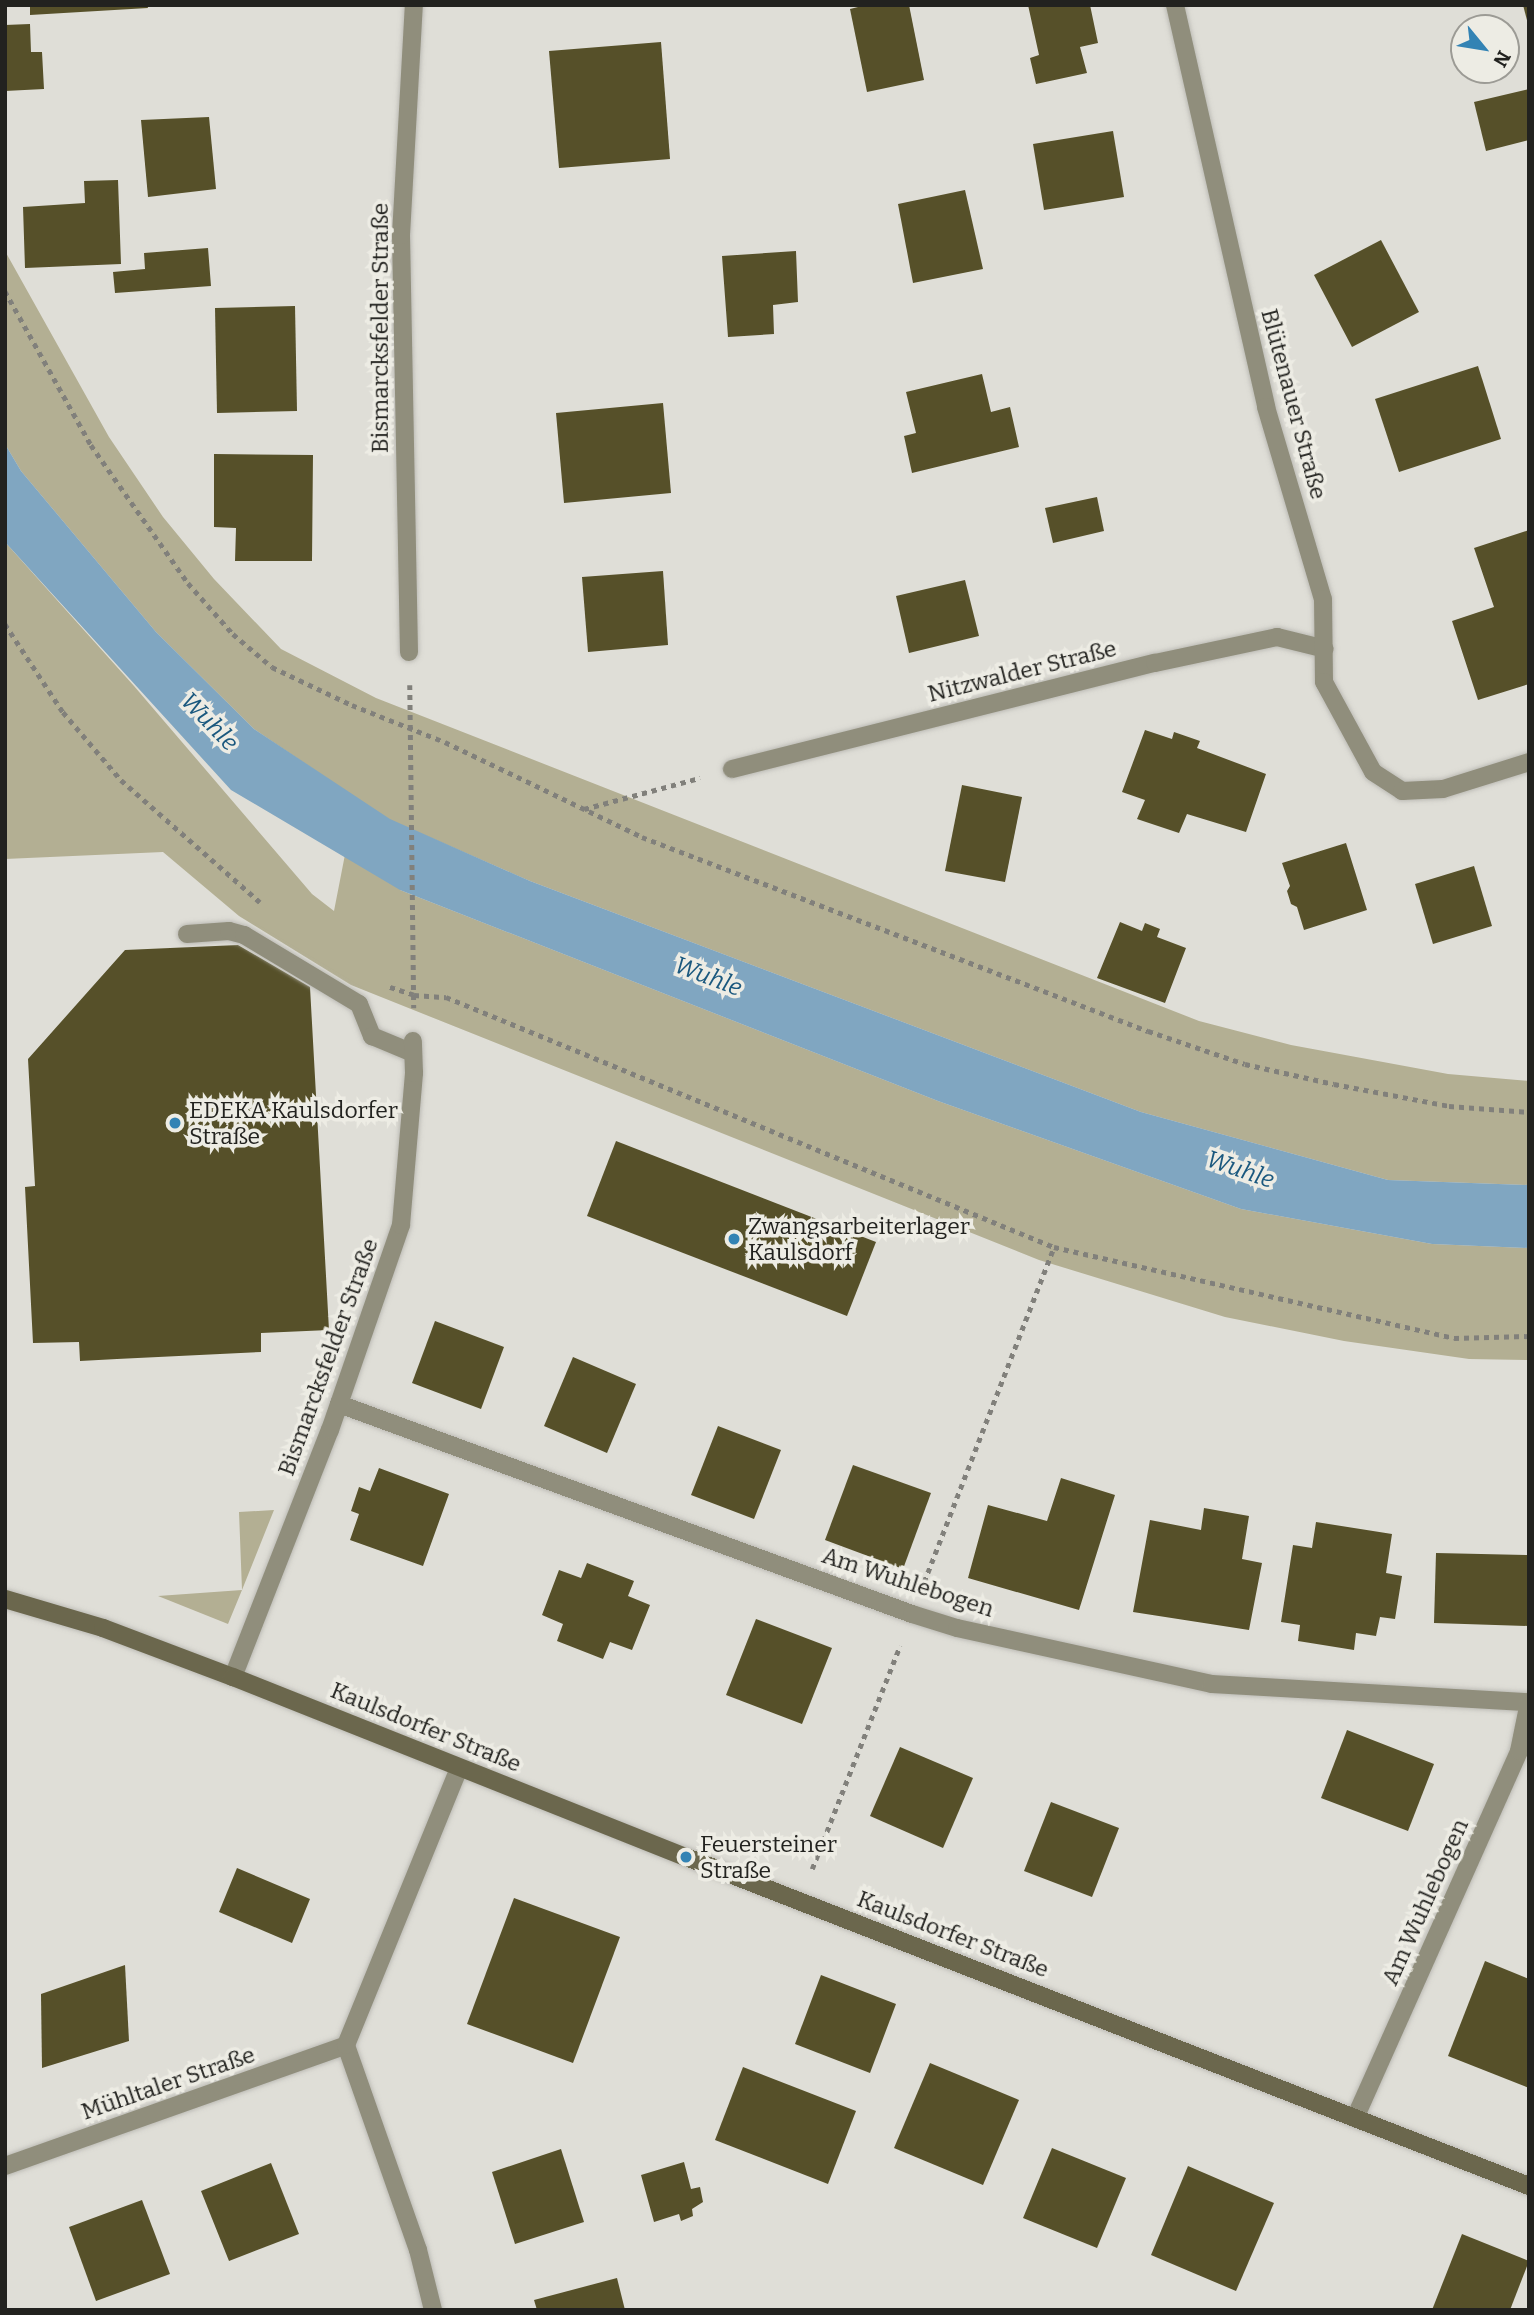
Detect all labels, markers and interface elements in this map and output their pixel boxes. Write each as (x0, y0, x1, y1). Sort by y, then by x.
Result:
north arrow (1450, 14, 1520, 84)
text: N (1488, 47, 1516, 71)
street label: Bismarcksfelder Straße (366, 203, 394, 453)
street label: Blütenauer Straße (1255, 306, 1333, 502)
street label: Nitzwalder Straße (925, 634, 1119, 708)
water label: Wuhle (174, 687, 244, 757)
water label: Wuhle (670, 951, 746, 1003)
place label: EDEKA Kaulsdorfer Straße (189, 1096, 398, 1150)
marker: EDEKA Kaulsdorfer Straße (167, 1115, 183, 1131)
water label: Wuhle (1202, 1145, 1278, 1195)
place label: Zwangsarbeiterlager Kaulsdorf (748, 1212, 970, 1266)
marker: Zwangsarbeiterlager Kaulsdorf (726, 1231, 742, 1247)
street label: Bismarcksfelder Straße (272, 1235, 384, 1479)
street label: Am Wuhlebogen (819, 1541, 997, 1623)
street label: Kaulsdorfer Straße (327, 1676, 525, 1778)
street label: Am Wuhlebogen (1376, 1815, 1474, 1989)
place label: Feuersteiner Straße (700, 1830, 837, 1884)
marker: Feuersteiner Straße (678, 1849, 694, 1865)
street label: Kaulsdorfer Straße (853, 1885, 1053, 1983)
street label: Mühltaler Straße (78, 2040, 258, 2126)

